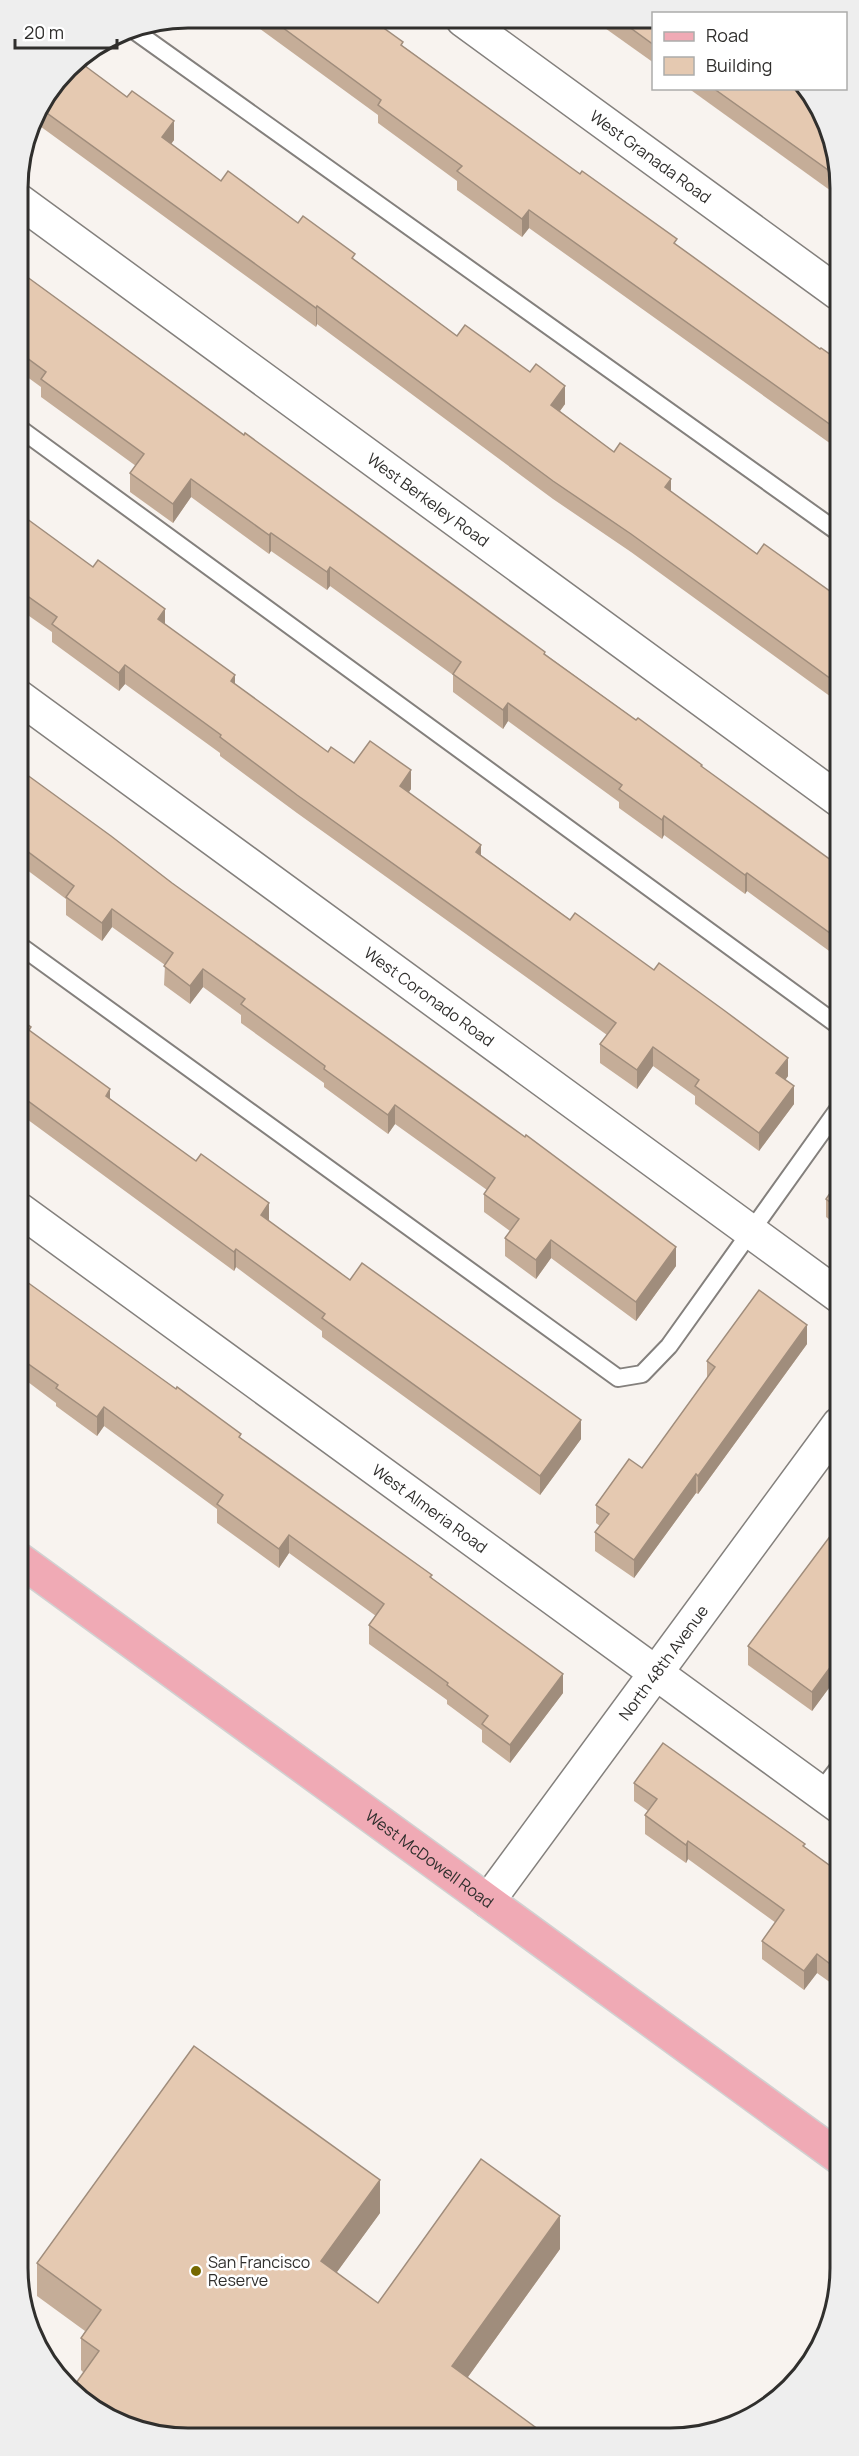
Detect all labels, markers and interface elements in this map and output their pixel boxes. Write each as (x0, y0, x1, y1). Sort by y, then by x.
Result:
scale bar (15, 12, 117, 50)
legend (652, 12, 847, 90)
text: 20 m (24, 20, 64, 44)
text: Road (706, 23, 749, 47)
text: Building (706, 53, 772, 77)
street label: West Granada Road (585, 105, 716, 208)
street label: West Berkeley Road (363, 448, 494, 552)
street label: West Coronado Road (360, 942, 499, 1052)
street label: West Almeria Road (368, 1459, 492, 1558)
street label: North 48th Avenue (614, 1600, 713, 1725)
street label: West McDowell Road (361, 1805, 498, 1913)
place label: San Francisco Reserve (208, 2251, 310, 2291)
marker: San Francisco Reserve (189, 2264, 203, 2278)

